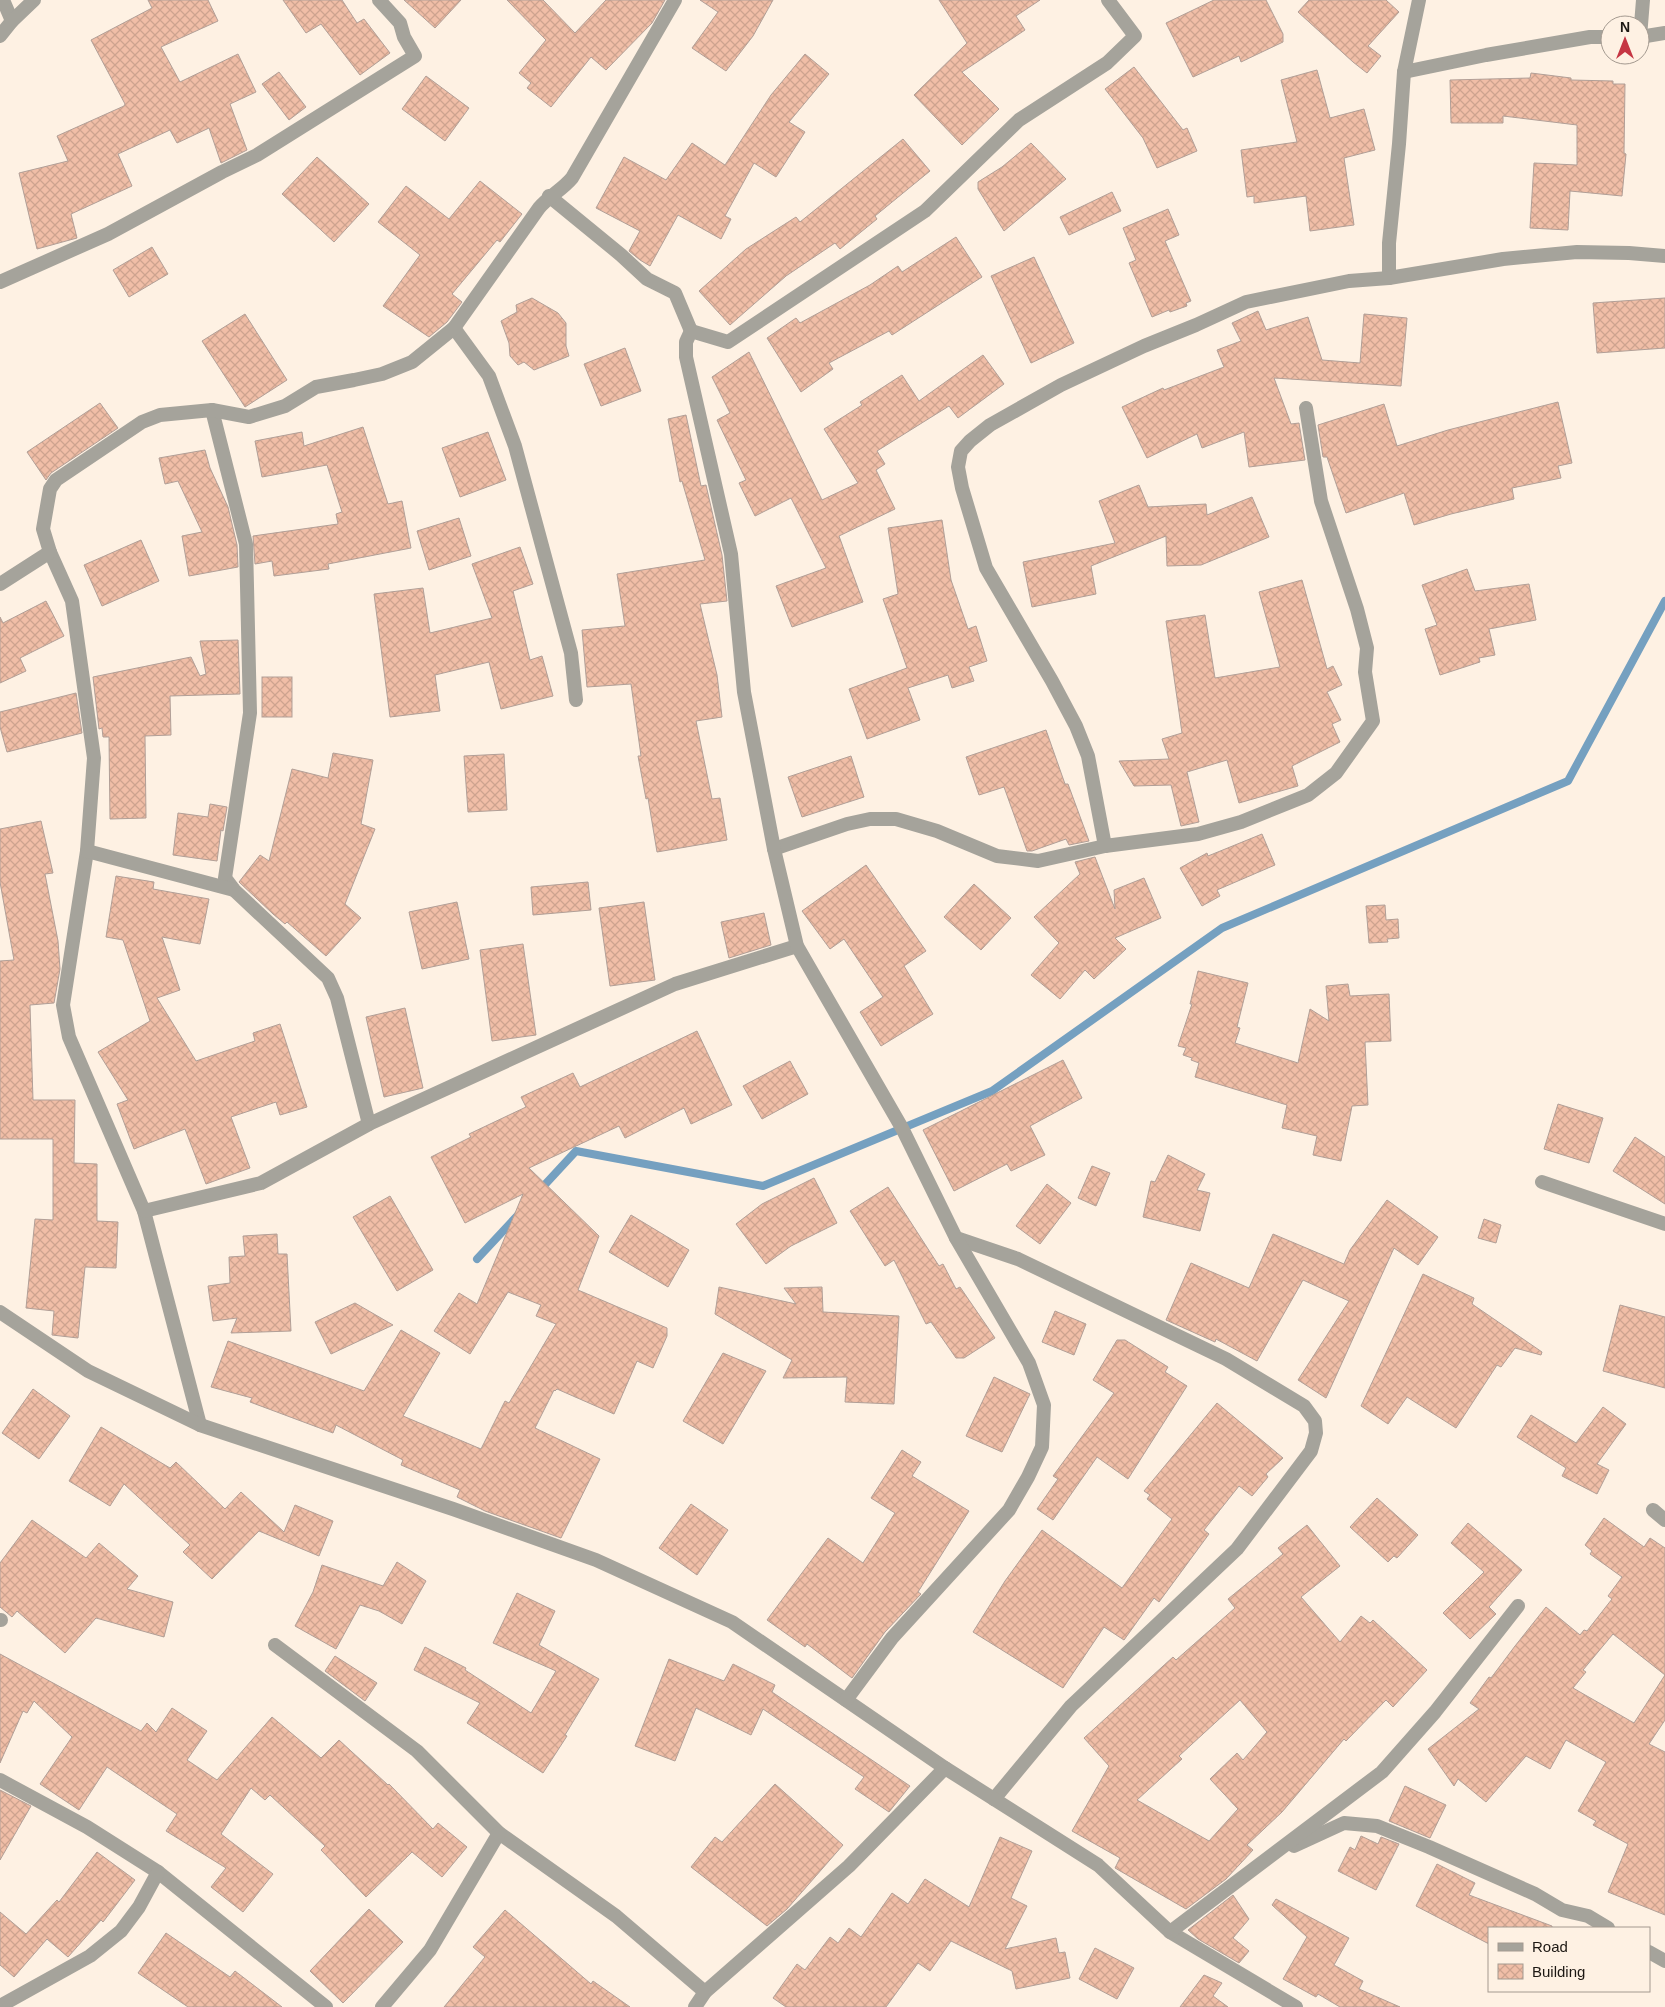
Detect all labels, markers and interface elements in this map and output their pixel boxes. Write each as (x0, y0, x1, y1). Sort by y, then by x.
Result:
north arrow (1600, 15, 1650, 65)
text: N (1620, 19, 1630, 35)
legend (1488, 1927, 1650, 1992)
text: Road (1532, 1938, 1568, 1955)
text: Building (1532, 1963, 1585, 1980)

